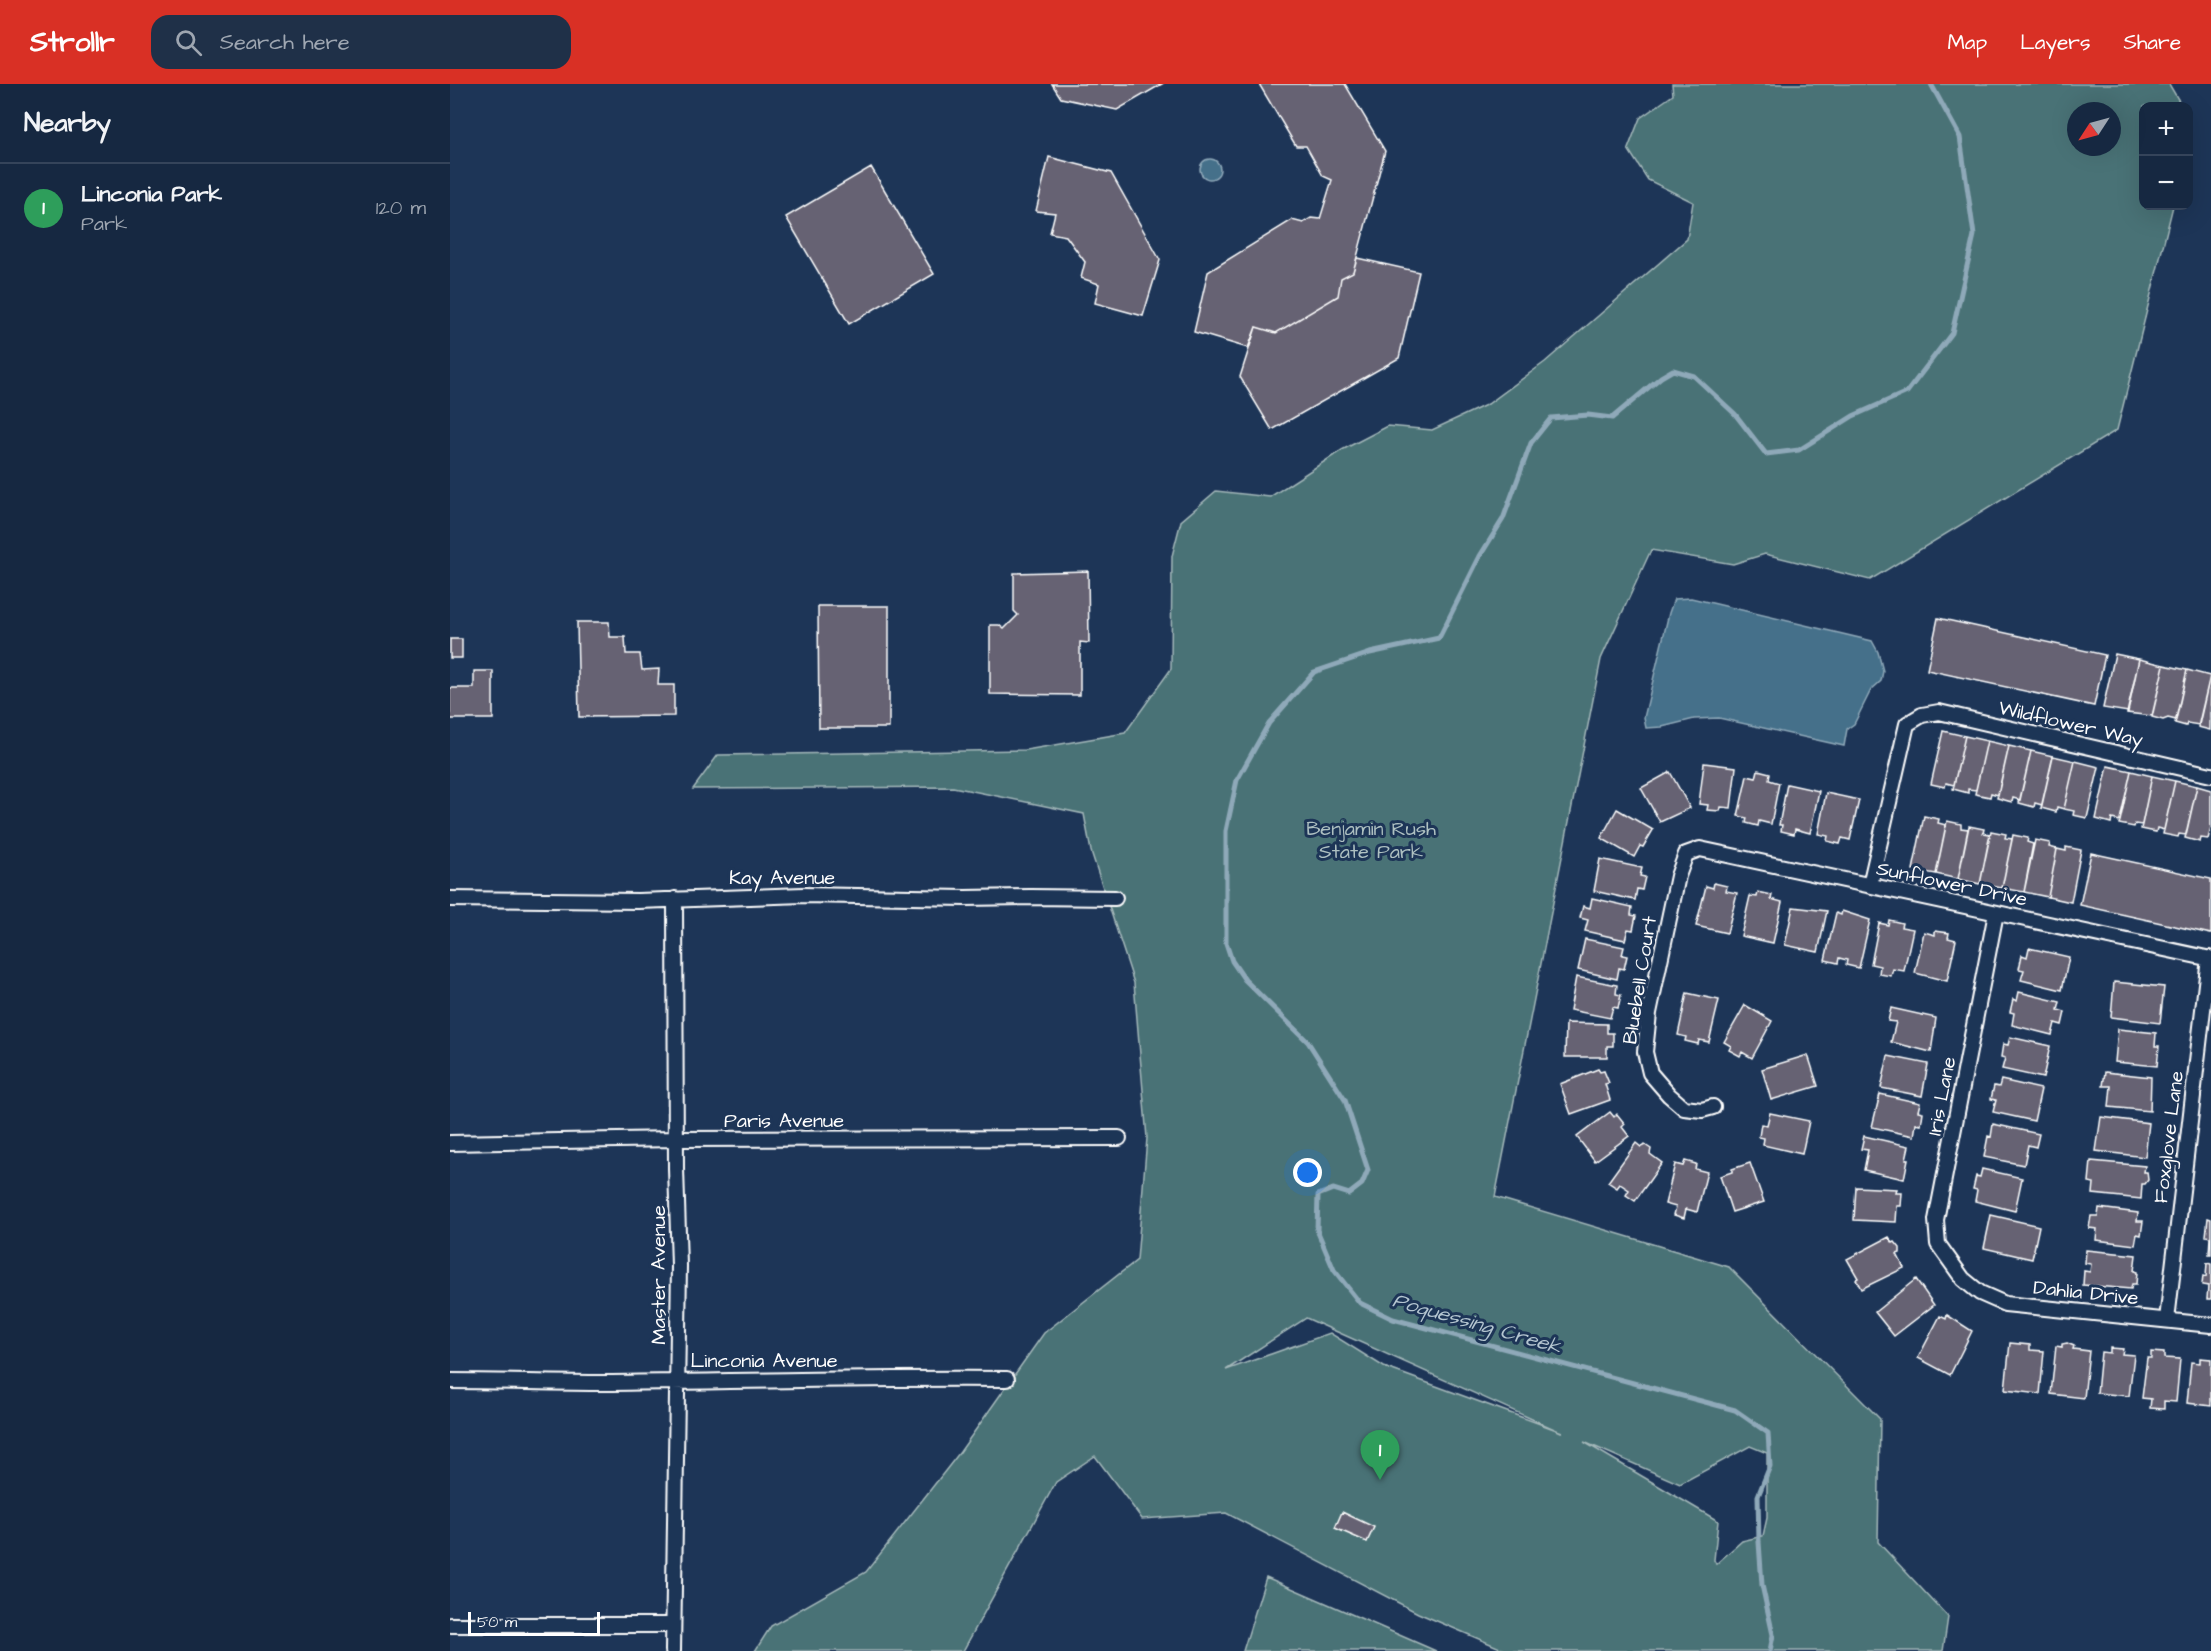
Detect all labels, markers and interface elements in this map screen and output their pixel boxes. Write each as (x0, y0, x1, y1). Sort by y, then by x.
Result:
search box (151, 15, 571, 69)
text: Strollr (30, 23, 115, 62)
icon: search (172, 26, 205, 59)
text: Search here (220, 27, 350, 58)
text: Map (1947, 28, 1987, 57)
text: Layers (2020, 28, 2090, 57)
text: Share (2123, 28, 2181, 57)
north arrow (2067, 102, 2121, 156)
map controls (2139, 102, 2193, 210)
button: + (2139, 102, 2193, 156)
text: Nearby (24, 105, 111, 141)
button: − (2139, 156, 2193, 210)
text: Linconia Park (81, 179, 222, 210)
text: 1 (42, 194, 45, 222)
text: 120 m (376, 194, 426, 222)
text: Park (81, 210, 127, 238)
street label: Wildflower Way (1996, 694, 2146, 755)
park label: Benjamin Rush State Park (1306, 815, 1436, 866)
street label: Sunflower Drive (1874, 854, 2030, 914)
street label: Kay Avenue (729, 864, 835, 893)
street label: Bluebell Court (1616, 914, 1664, 1046)
street label: Iris Lane (1921, 1054, 1963, 1138)
street label: Foxglove Lane (2147, 1069, 2192, 1205)
street label: Paris Avenue (724, 1107, 844, 1135)
your location (1293, 1158, 1322, 1187)
street label: Master Avenue (645, 1205, 673, 1345)
street label: Dahlia Drive (2032, 1274, 2140, 1312)
water label: Poquessing Creek (1389, 1286, 1566, 1363)
street label: Linconia Avenue (691, 1347, 838, 1375)
pin: 1 (1360, 1430, 1400, 1480)
scale bar (468, 1609, 600, 1636)
text: 50 m (477, 1611, 517, 1633)

